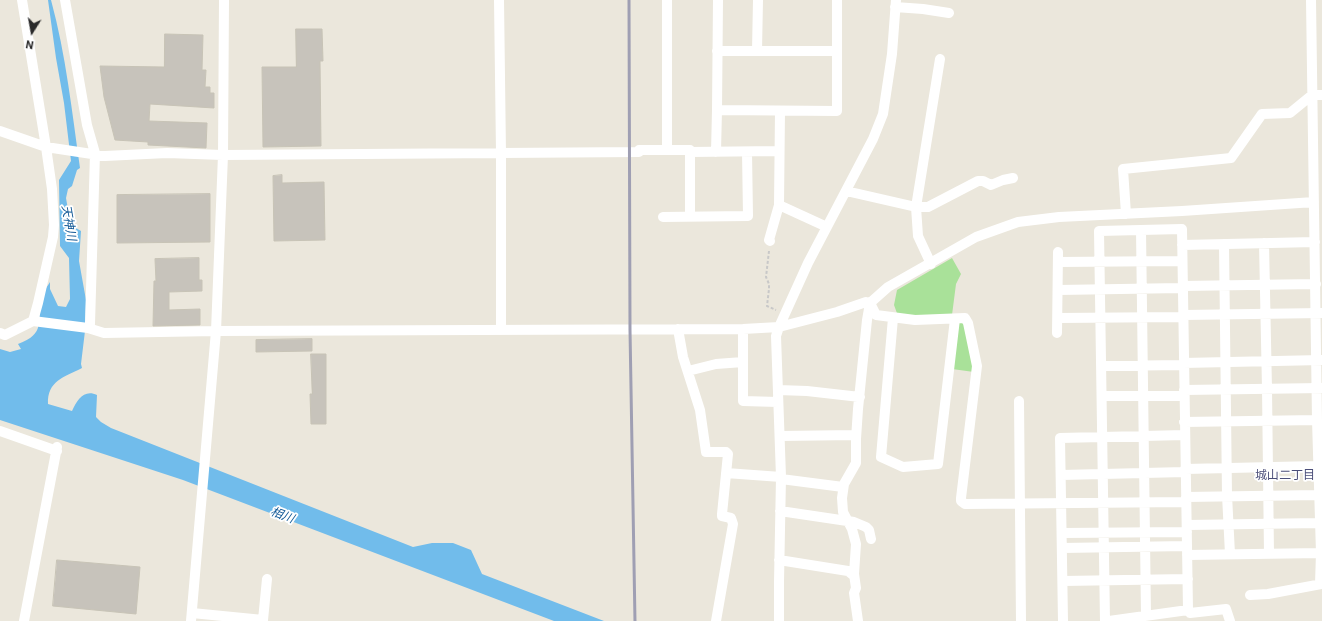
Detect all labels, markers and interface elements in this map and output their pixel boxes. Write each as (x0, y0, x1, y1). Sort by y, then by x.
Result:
north arrow (12, 12, 52, 52)
text: N (25, 37, 35, 51)
water label: 天神川 (58, 204, 78, 242)
district label: 城山二丁目 (1255, 469, 1315, 483)
water label: 相川 (268, 505, 296, 527)

